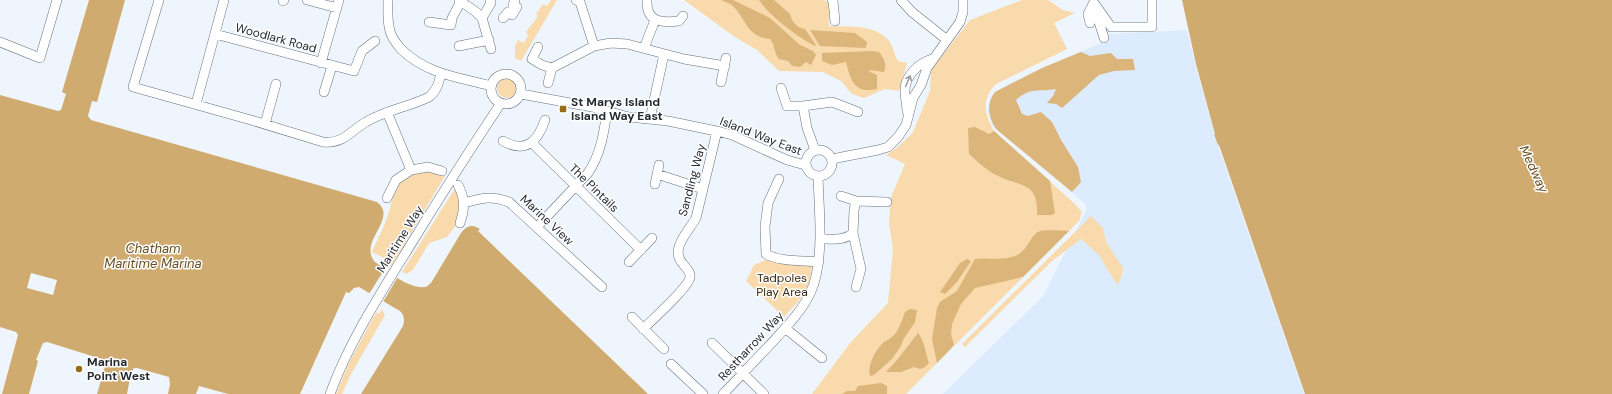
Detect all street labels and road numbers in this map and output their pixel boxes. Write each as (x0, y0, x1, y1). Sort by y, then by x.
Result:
street label: Woodlark Road (234, 19, 318, 57)
street label: Island Way East (718, 113, 805, 159)
street label: Sandling Way (675, 142, 709, 218)
street label: The Pintails (566, 160, 622, 216)
street label: Marine View (517, 191, 577, 249)
street label: Maritime Way (373, 202, 427, 276)
street label: Restharrow Way (715, 308, 788, 384)

